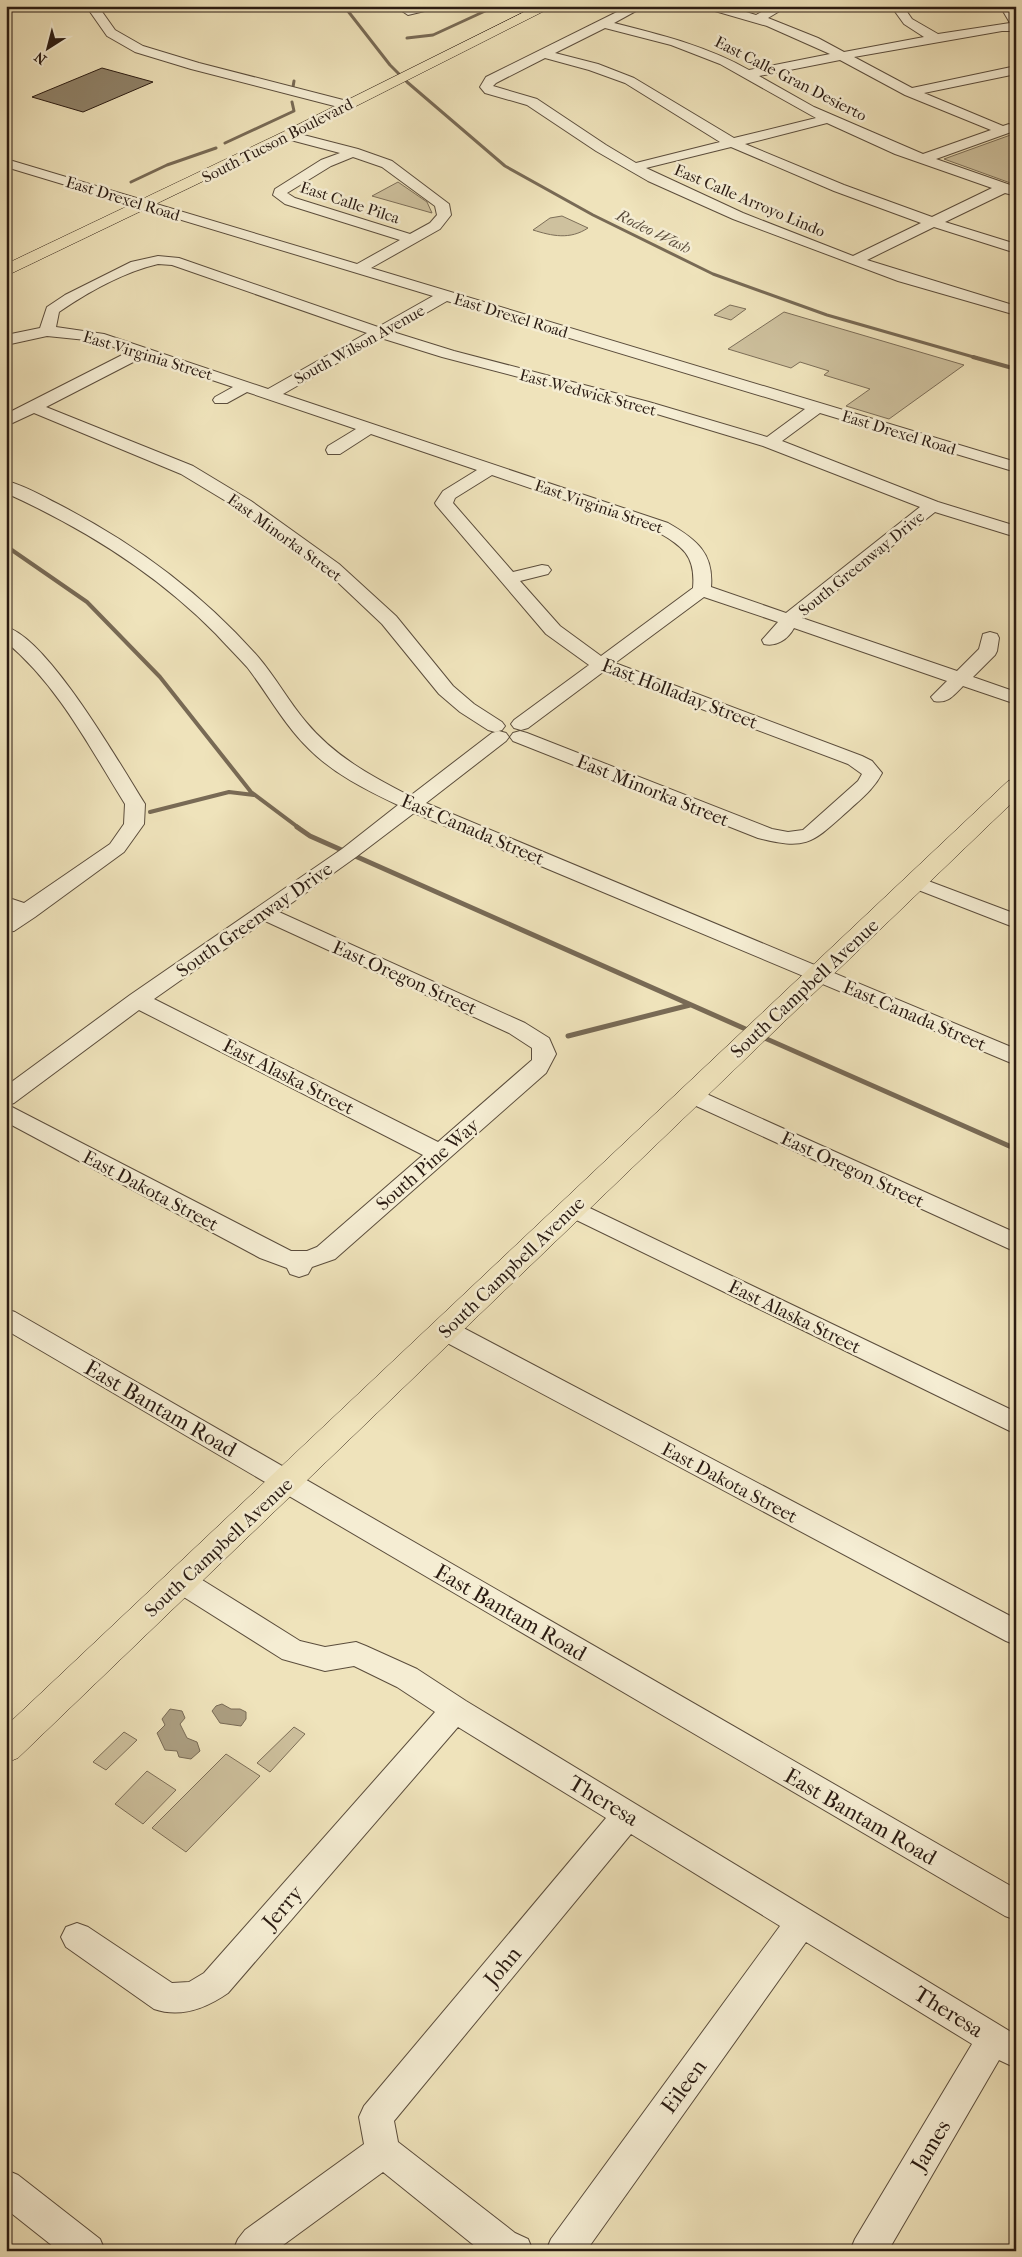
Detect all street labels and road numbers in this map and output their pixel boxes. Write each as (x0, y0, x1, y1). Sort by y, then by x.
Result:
street label: East Calle Gran Desierto (712, 32, 870, 125)
street label: South Tucson Boulevard (199, 94, 356, 187)
street label: East Calle Arroyo Lindo (671, 160, 828, 241)
street label: East Drexel Road (64, 172, 182, 225)
street label: East Calle Pilca (298, 177, 403, 228)
street label: East Drexel Road (452, 289, 570, 342)
street label: South Wilson Avenue (291, 301, 428, 388)
street label: East Virginia Street (81, 327, 215, 384)
street label: East Wedwick Street (517, 365, 659, 420)
street label: East Drexel Road (840, 406, 958, 459)
street label: East Virginia Street (532, 476, 666, 537)
street label: East Minorka Street (224, 490, 346, 585)
street label: South Greenway Drive (795, 507, 928, 620)
street label: East Holladay Street (599, 654, 761, 734)
street label: East Minorka Street (573, 750, 732, 832)
street label: East Canada Street (398, 790, 548, 870)
street label: South Greenway Drive (172, 858, 337, 982)
street label: South Campbell Avenue (726, 914, 883, 1063)
street label: East Oregon Street (329, 936, 480, 1020)
street label: East Canada Street (840, 976, 990, 1056)
street label: East Alaska Street (219, 1034, 358, 1120)
street label: South Pine Way (372, 1114, 484, 1215)
street label: East Oregon Street (777, 1127, 928, 1213)
street label: East Dakota Street (79, 1146, 222, 1236)
street label: South Campbell Avenue (434, 1192, 589, 1343)
street label: East Alaska Street (725, 1275, 864, 1359)
street label: East Bantam Road (80, 1355, 242, 1463)
street label: East Dakota Street (658, 1438, 801, 1528)
street label: South Campbell Avenue (140, 1473, 297, 1622)
street label: East Bantam Road (430, 1559, 592, 1667)
street label: East Bantam Road (780, 1763, 942, 1871)
street label: Theresa (564, 1770, 644, 1832)
street label: Jerry (256, 1880, 310, 1936)
street label: John (477, 1941, 527, 1993)
street label: Theresa (909, 1980, 989, 2044)
street label: Eileen (656, 2054, 712, 2119)
street label: James (904, 2115, 956, 2178)

